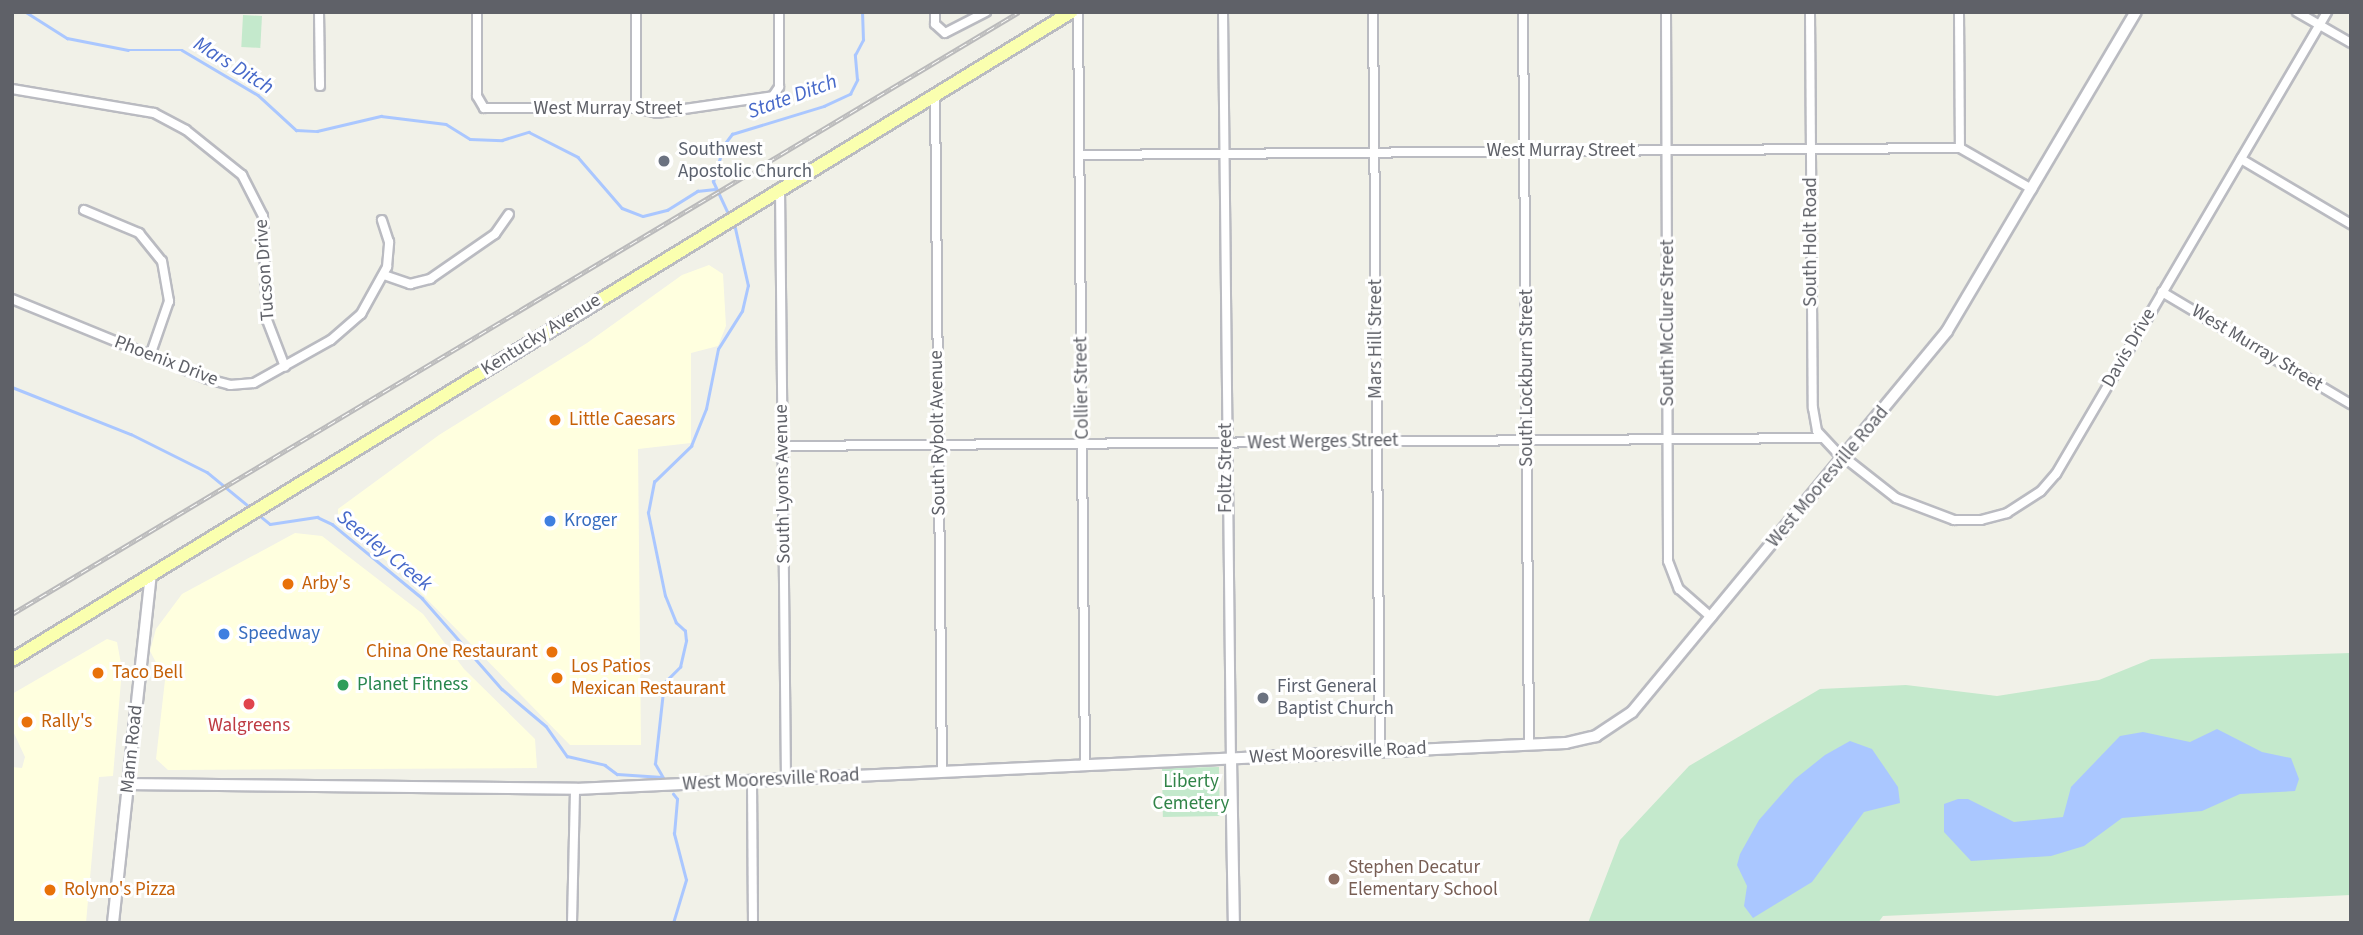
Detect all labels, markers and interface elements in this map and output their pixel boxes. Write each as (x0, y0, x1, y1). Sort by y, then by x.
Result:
water label: Mars Ditch (189, 30, 279, 100)
water label: State Ditch (744, 68, 840, 124)
street label: West Murray Street (534, 98, 682, 120)
place label: Southwest Apostolic Church (678, 139, 812, 183)
street label: West Murray Street (1487, 140, 1635, 162)
marker: Southwest Apostolic Church (656, 153, 672, 169)
street label: South Holt Road (1800, 177, 1822, 307)
street label: Tucson Drive (250, 218, 280, 322)
street label: South McClure Street (1657, 239, 1679, 407)
street label: Mars Hill Street (1365, 279, 1387, 399)
street label: Kentucky Avenue (477, 289, 605, 381)
street label: South Lockburn Street (1516, 289, 1538, 467)
street label: West Murray Street (2187, 300, 2327, 396)
street label: Davis Drive (2097, 304, 2161, 392)
street label: Phoenix Drive (111, 331, 221, 391)
street label: Collier Street (1070, 336, 1094, 440)
street label: South Rybolt Avenue (925, 350, 951, 516)
street label: West Mooresville Road (1762, 402, 1894, 552)
street label: South Lyons Avenue (770, 404, 796, 564)
place label: Little Caesars (569, 409, 675, 431)
marker: Little Caesars (547, 412, 563, 428)
street label: Foltz Street (1215, 423, 1237, 513)
street label: West Werges Street (1247, 429, 1399, 455)
water label: Seerley Creek (332, 504, 438, 596)
place label: Kroger (564, 510, 617, 532)
marker: Kroger (542, 513, 558, 529)
place label: Arby's (302, 573, 351, 595)
marker: Arby's (280, 576, 296, 592)
place label: Speedway (238, 623, 320, 645)
marker: Speedway (216, 626, 232, 642)
place label: China One Restaurant (366, 641, 538, 663)
marker: China One Restaurant (544, 644, 560, 660)
place label: Los Patios Mexican Restaurant (571, 656, 726, 700)
place label: Taco Bell (112, 662, 183, 684)
marker: Taco Bell (90, 665, 106, 681)
marker: Los Patios Mexican Restaurant (549, 670, 565, 686)
place label: Planet Fitness (357, 674, 468, 696)
place label: First General Baptist Church (1277, 676, 1394, 720)
marker: Planet Fitness (335, 677, 351, 693)
marker: First General Baptist Church (1255, 690, 1271, 706)
marker: Walgreens (241, 696, 257, 712)
street label: Mann Road (116, 704, 148, 794)
place label: Rally's (41, 711, 92, 733)
marker: Rally's (19, 714, 35, 730)
place label: Walgreens (208, 715, 290, 737)
street label: West Mooresville Road (1249, 737, 1427, 769)
street label: West Mooresville Road (682, 764, 860, 796)
park label: Liberty Cemetery (1153, 771, 1229, 815)
place label: Stephen Decatur Elementary School (1348, 857, 1498, 901)
marker: Stephen Decatur Elementary School (1326, 871, 1342, 887)
place label: Rolyno's Pizza (64, 879, 176, 901)
marker: Rolyno's Pizza (42, 882, 58, 898)

